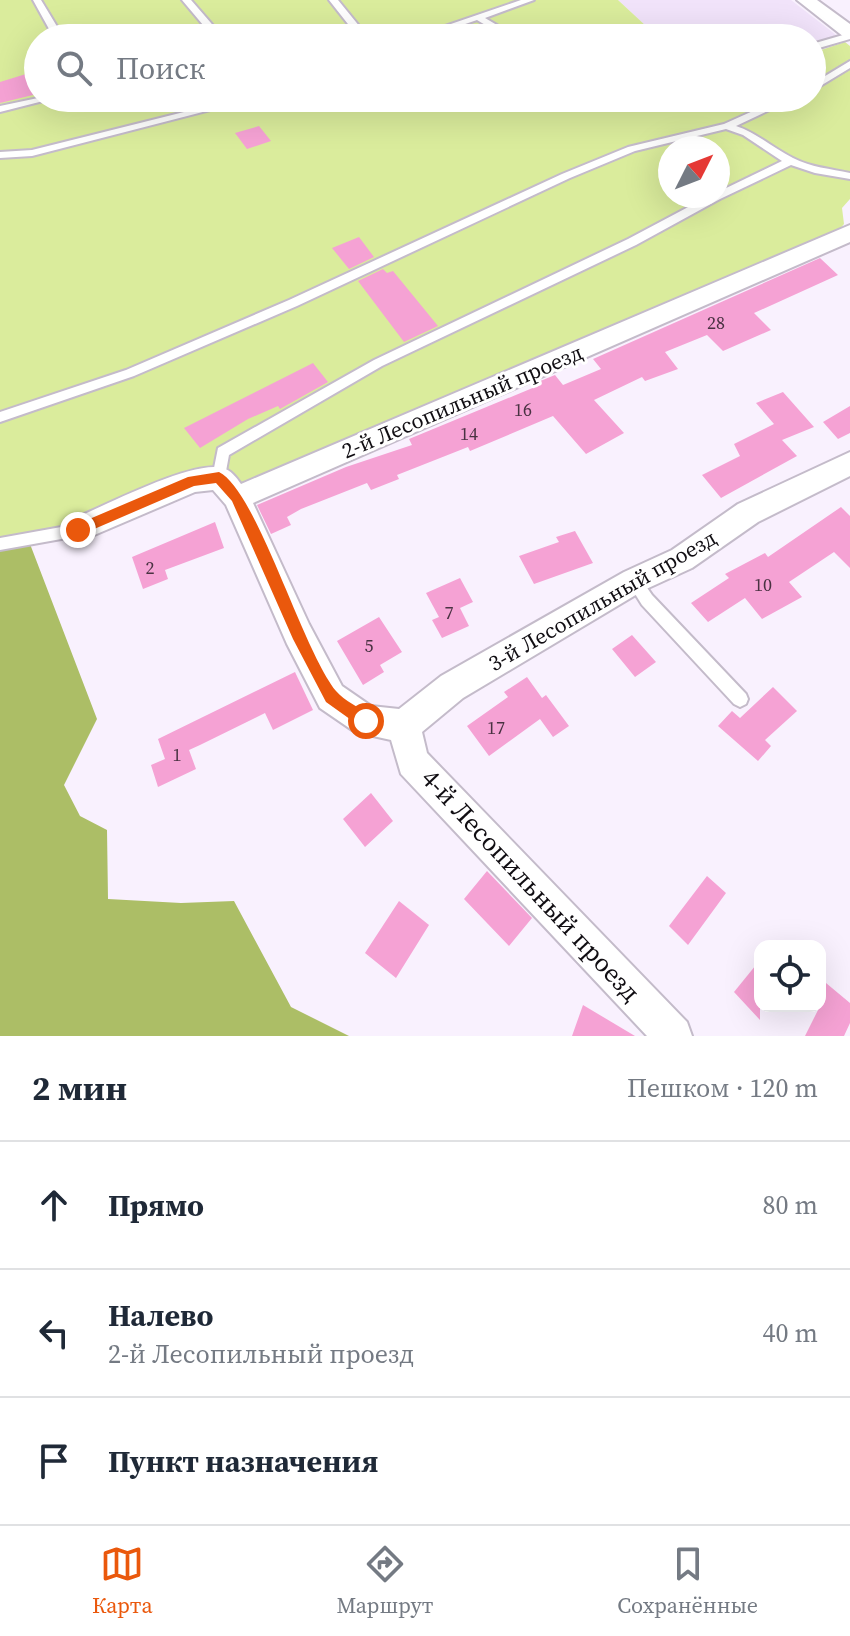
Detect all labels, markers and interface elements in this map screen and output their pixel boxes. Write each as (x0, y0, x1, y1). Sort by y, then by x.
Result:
search box (24, 24, 826, 112)
icon: search (52, 46, 96, 90)
text: Поиск (116, 48, 205, 89)
north arrow (658, 136, 730, 208)
house number: 28 (707, 310, 725, 335)
street label: 2-й Лесопильный проезд (337, 337, 587, 465)
house number: 16 (514, 397, 532, 422)
house number: 14 (460, 421, 478, 446)
route end (60, 512, 96, 548)
street label: 3-й Лесопильный проезд (482, 522, 722, 678)
house number: 2 (146, 555, 155, 580)
house number: 10 (754, 572, 772, 597)
house number: 7 (445, 600, 454, 625)
house number: 5 (365, 633, 374, 658)
route start (348, 703, 384, 739)
house number: 17 (487, 715, 505, 740)
house number: 1 (173, 742, 182, 767)
street label: 4-й Лесопильный проезд (413, 761, 649, 1009)
map controls (754, 940, 826, 1012)
button: locate (754, 940, 826, 1012)
text: 2 мин (32, 1065, 127, 1111)
text: Пешком · 120 m (627, 1070, 818, 1106)
icon: ahead (32, 1183, 76, 1227)
text: Прямо (108, 1185, 204, 1226)
text: 80 m (763, 1187, 818, 1223)
text: Налево (108, 1295, 213, 1336)
icon: left (32, 1311, 76, 1355)
text: 40 m (763, 1315, 818, 1351)
text: 2-й Лесопильный проезд (108, 1336, 414, 1372)
icon: arrive (32, 1439, 76, 1483)
text: Пункт назначения (108, 1441, 378, 1482)
tab: Карта (92, 1542, 153, 1620)
tab: Маршрут (336, 1542, 433, 1620)
tab: Сохранённые (617, 1542, 758, 1620)

